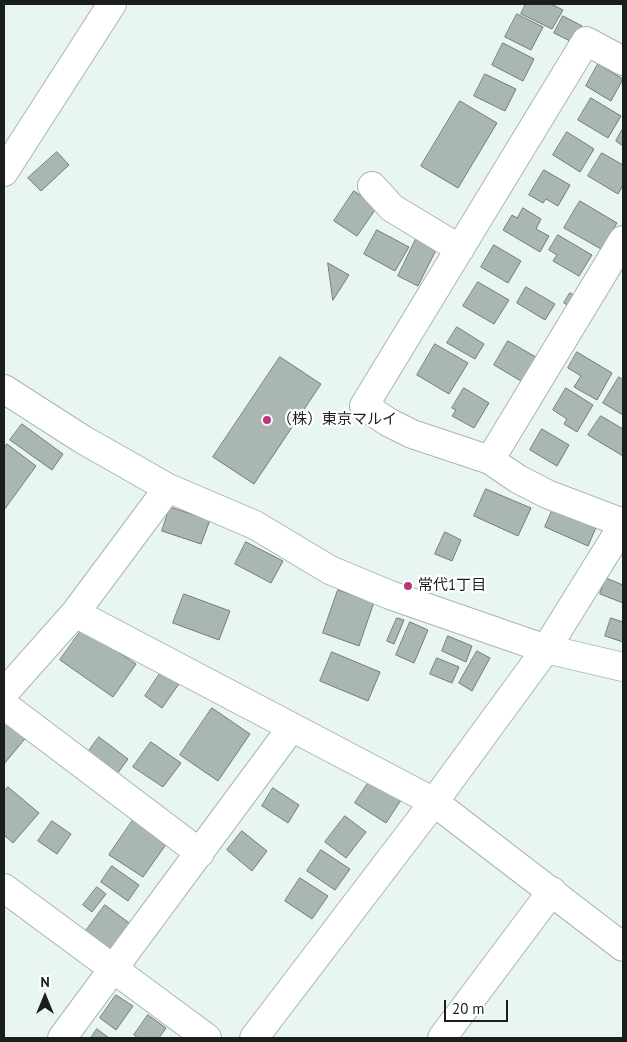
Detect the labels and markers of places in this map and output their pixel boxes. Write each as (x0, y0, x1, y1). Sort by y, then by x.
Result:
place label: （株）東京マルイ (277, 411, 397, 429)
marker: （株）東京マルイ (261, 414, 273, 426)
place label: 常代1丁目 (418, 577, 486, 595)
marker: 常代1丁目 (402, 580, 414, 592)

